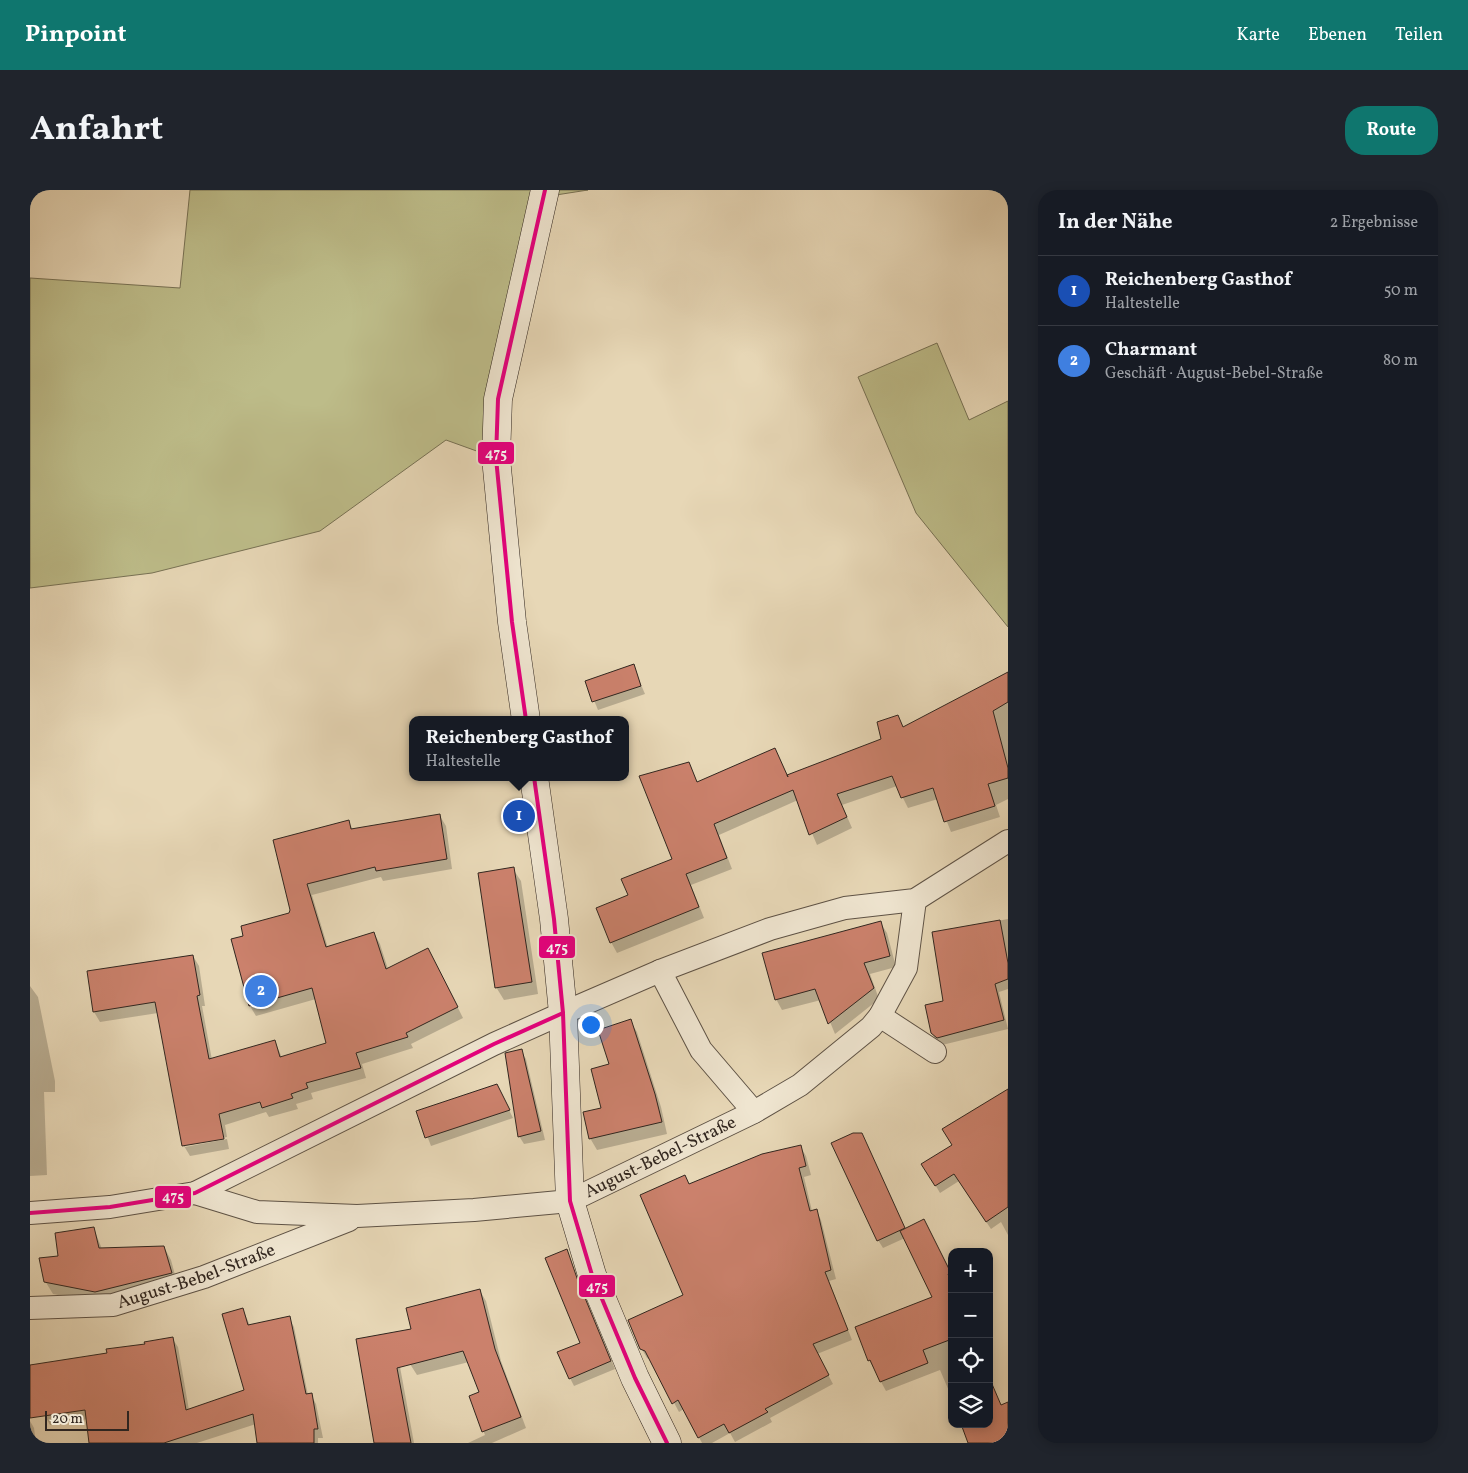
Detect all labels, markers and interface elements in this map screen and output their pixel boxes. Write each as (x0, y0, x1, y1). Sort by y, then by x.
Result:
text: Pinpoint (25, 18, 127, 52)
text: Karte (1236, 23, 1280, 48)
text: Ebenen (1308, 23, 1367, 48)
text: Teilen (1395, 23, 1443, 48)
text: Anfahrt (30, 106, 163, 154)
button: Route (1345, 106, 1438, 155)
text: In der Nähe (1058, 208, 1173, 237)
text: 2 Ergebnisse (1330, 212, 1418, 234)
text: Reichenberg Gasthof (1105, 267, 1291, 293)
text: 1 (1071, 280, 1077, 302)
text: 50 m (1384, 280, 1418, 302)
text: Haltestelle (1105, 293, 1180, 315)
text: Charmant (1105, 337, 1197, 363)
text: 2 (1070, 350, 1078, 372)
text: 80 m (1383, 350, 1418, 372)
text: Geschäft · August-Bebel-Straße (1105, 363, 1323, 385)
line badge: 475 (477, 441, 515, 465)
text: 475 (485, 445, 507, 464)
popup (409, 716, 629, 781)
text: Reichenberg Gasthof (426, 725, 612, 751)
text: Haltestelle (426, 751, 501, 773)
pin: 1 (503, 797, 535, 835)
line badge: 475 (538, 935, 576, 959)
text: 475 (546, 939, 568, 958)
pin: 2 (245, 972, 277, 1010)
your location (578, 1012, 604, 1038)
street label: August-Bebel-Straße (580, 1110, 741, 1205)
line badge: 475 (154, 1185, 192, 1209)
text: 475 (162, 1188, 184, 1207)
street label: August-Bebel-Straße (114, 1238, 279, 1315)
map controls (948, 1248, 993, 1428)
button: + (948, 1248, 993, 1293)
line badge: 475 (578, 1274, 616, 1298)
text: 475 (586, 1278, 608, 1297)
button: − (948, 1293, 993, 1338)
button: locate (948, 1338, 993, 1383)
button: layers (948, 1383, 993, 1428)
scale bar (45, 1408, 129, 1431)
text: 20 m (52, 1410, 83, 1429)

